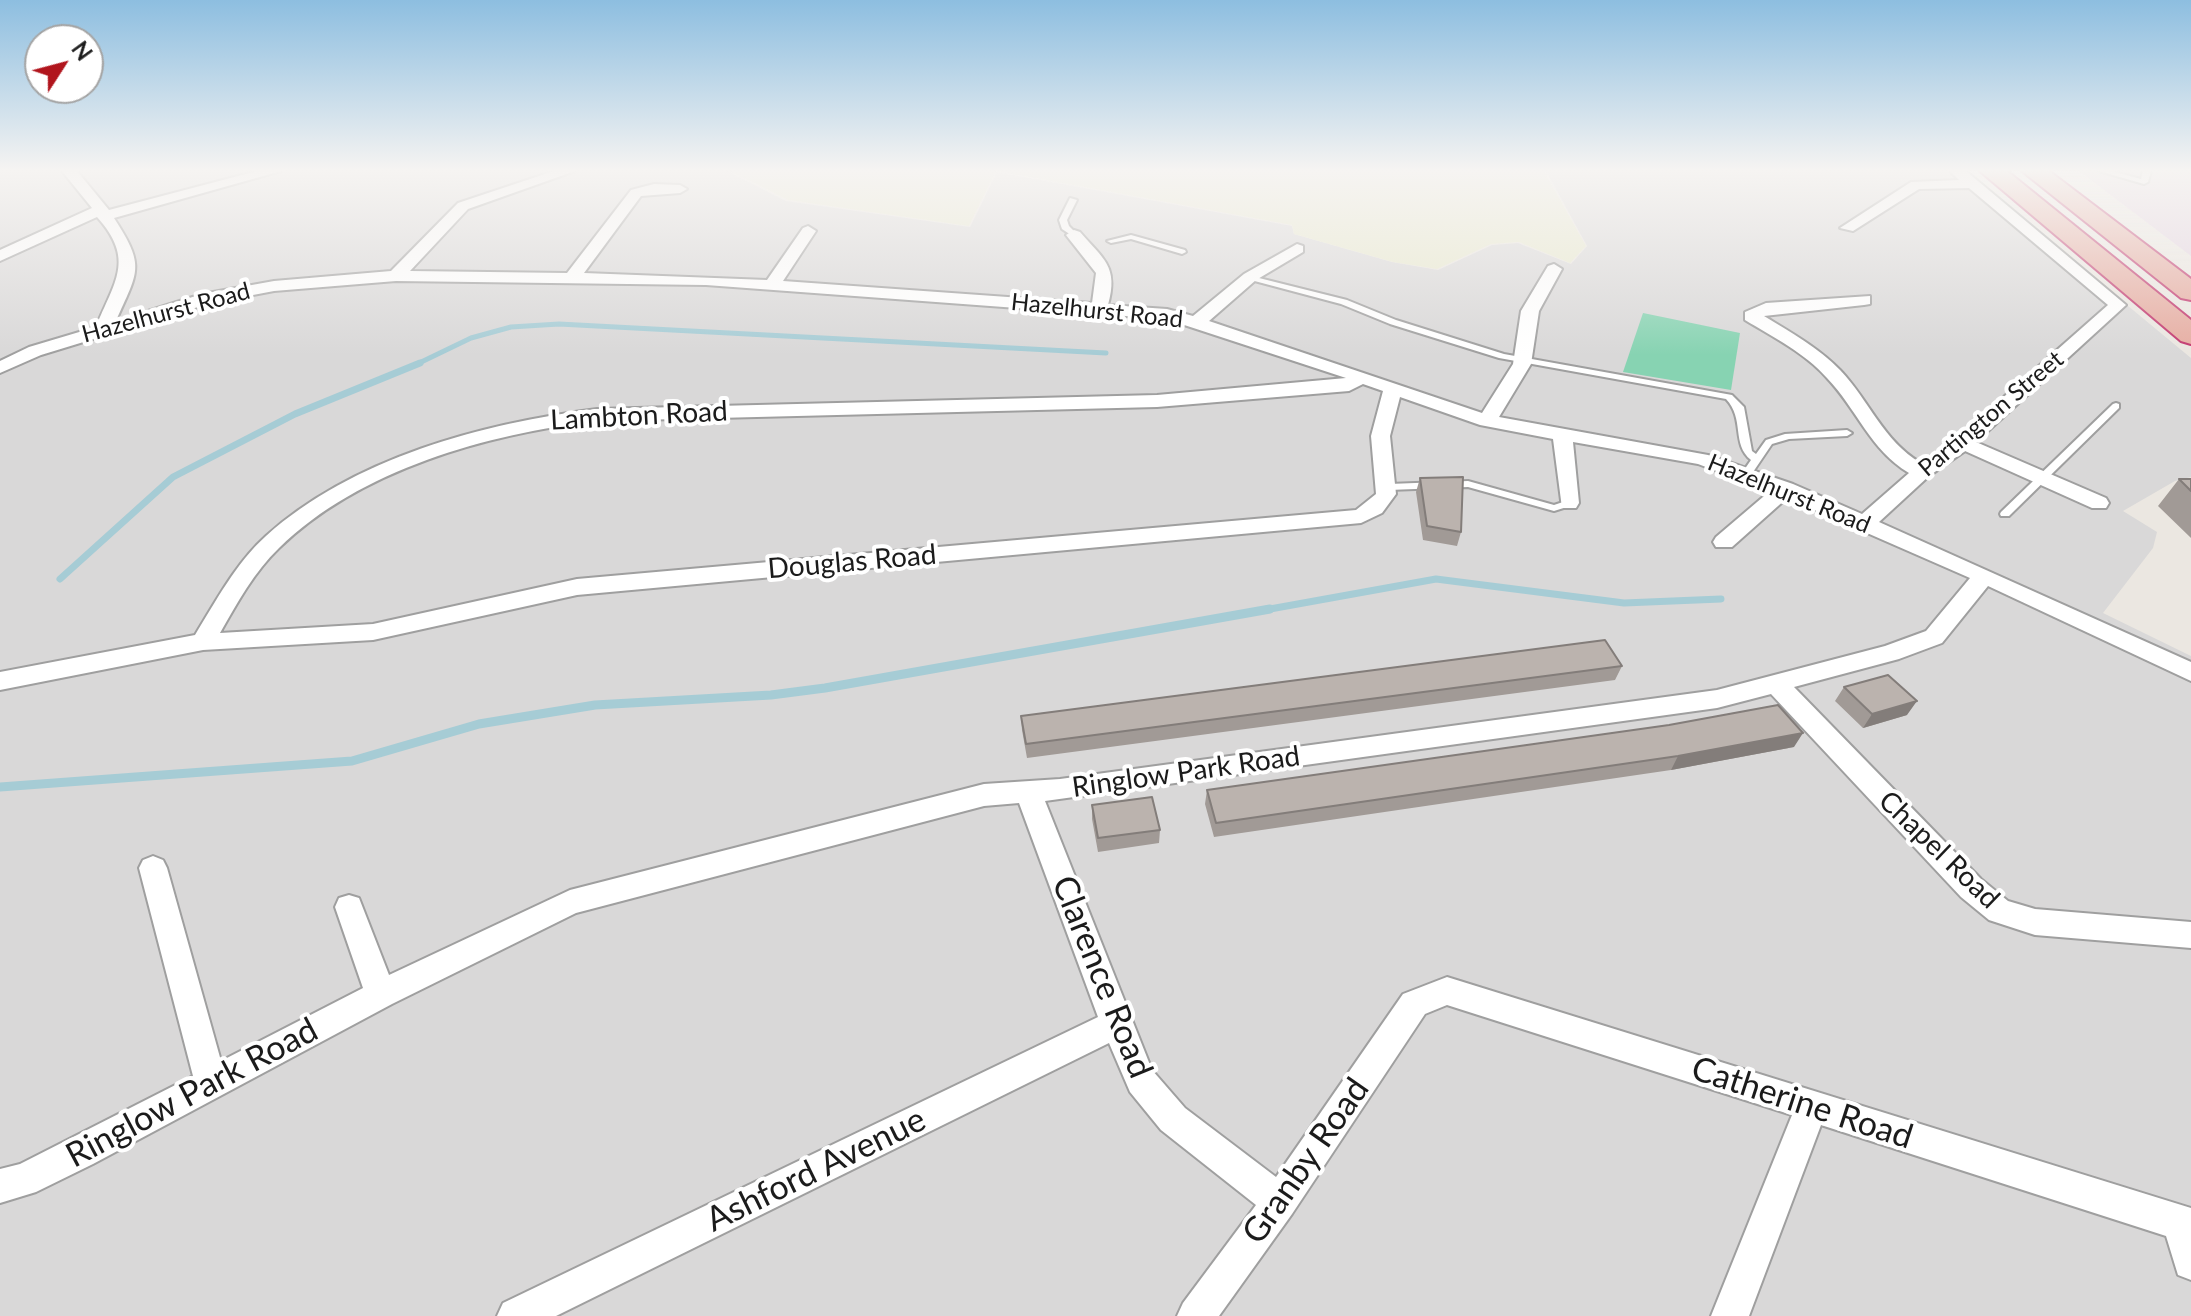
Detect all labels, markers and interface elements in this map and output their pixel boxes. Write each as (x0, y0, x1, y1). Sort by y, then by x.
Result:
north arrow (24, 24, 104, 104)
text: N (66, 36, 98, 66)
street label: Hazelhurst Road (79, 277, 253, 349)
street label: Hazelhurst Road (1010, 288, 1184, 334)
street label: Partington Street (1913, 345, 2069, 483)
street label: Lambton Road (549, 395, 729, 437)
street label: Hazelhurst Road (1704, 448, 1874, 540)
street label: Douglas Road (766, 538, 938, 586)
street label: Ringlow Park Road (1070, 739, 1302, 805)
street label: Chapel Road (1872, 784, 2006, 916)
street label: Clarence Road (1043, 870, 1161, 1084)
street label: Ringlow Park Road (59, 1010, 325, 1176)
street label: Catherine Road (1686, 1048, 1918, 1158)
street label: Granby Road (1234, 1070, 1378, 1252)
street label: Ashford Avenue (700, 1099, 932, 1241)

